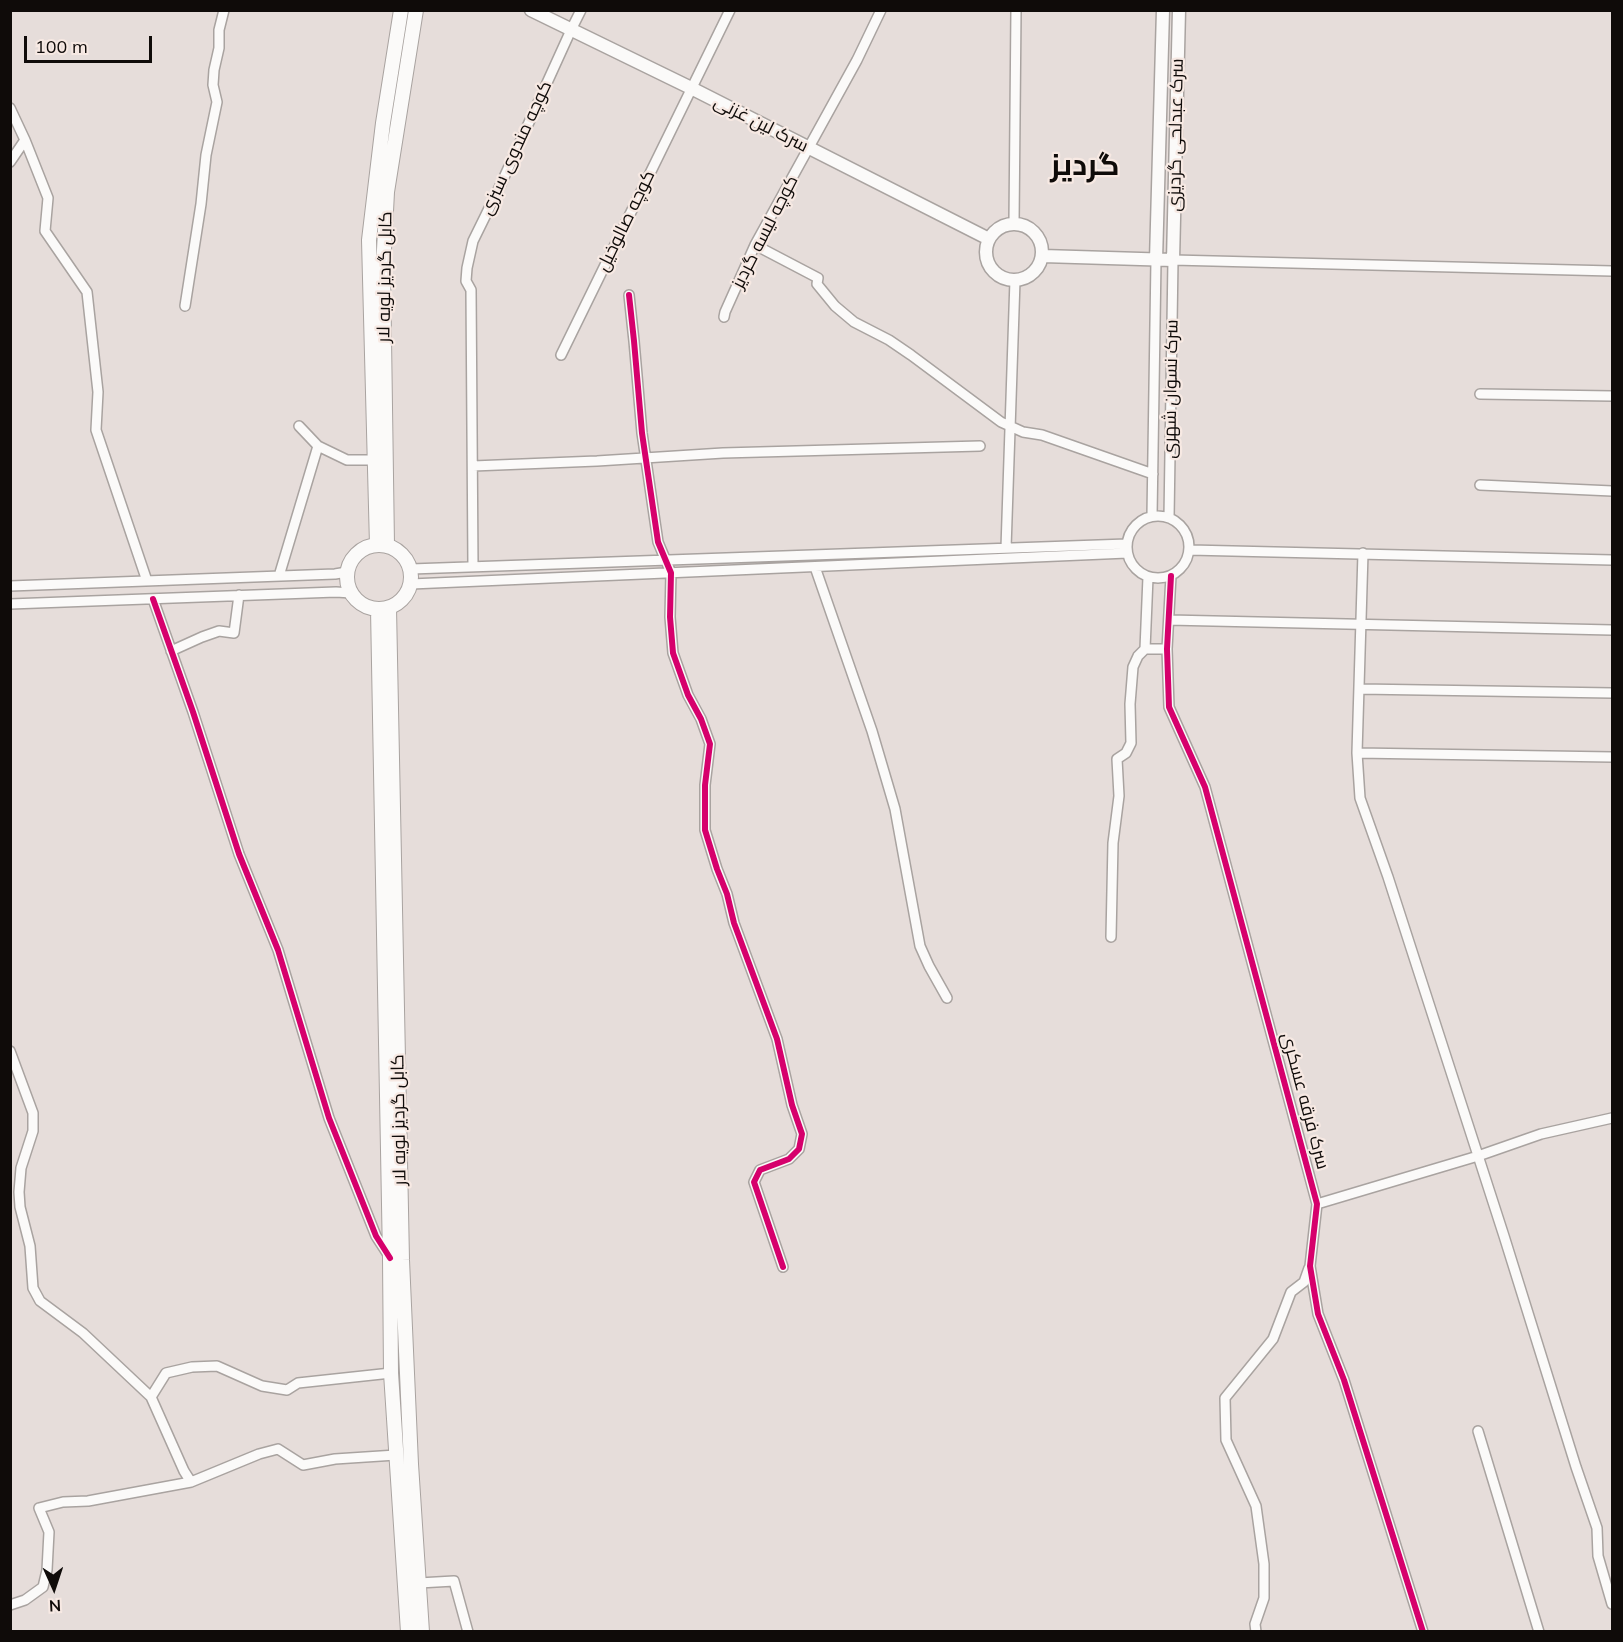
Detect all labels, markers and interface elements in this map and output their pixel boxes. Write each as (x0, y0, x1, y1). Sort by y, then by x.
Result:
scale bar (27, 24, 154, 62)
text: 100 m (35, 35, 88, 58)
street label: سرک عبدلحی گردیزی (1164, 58, 1188, 212)
street label: کوچه مندوی سبزی (475, 77, 557, 219)
street label: سرک لین غزنی (710, 91, 812, 157)
district label: گردیز (1050, 148, 1120, 184)
street label: کوچه صالوخیل (592, 167, 660, 275)
street label: کوچه لیسه گردیز (727, 172, 803, 292)
street label: کابل گردیز لویه لار (373, 211, 397, 343)
street label: سرک نسوان شهری (1159, 319, 1183, 459)
street label: سرک فرقه عسکری (1276, 1030, 1334, 1172)
street label: کابل گردیز لویه لار (387, 1054, 411, 1186)
north arrow (24, 1558, 84, 1618)
text: N (48, 1596, 62, 1616)

